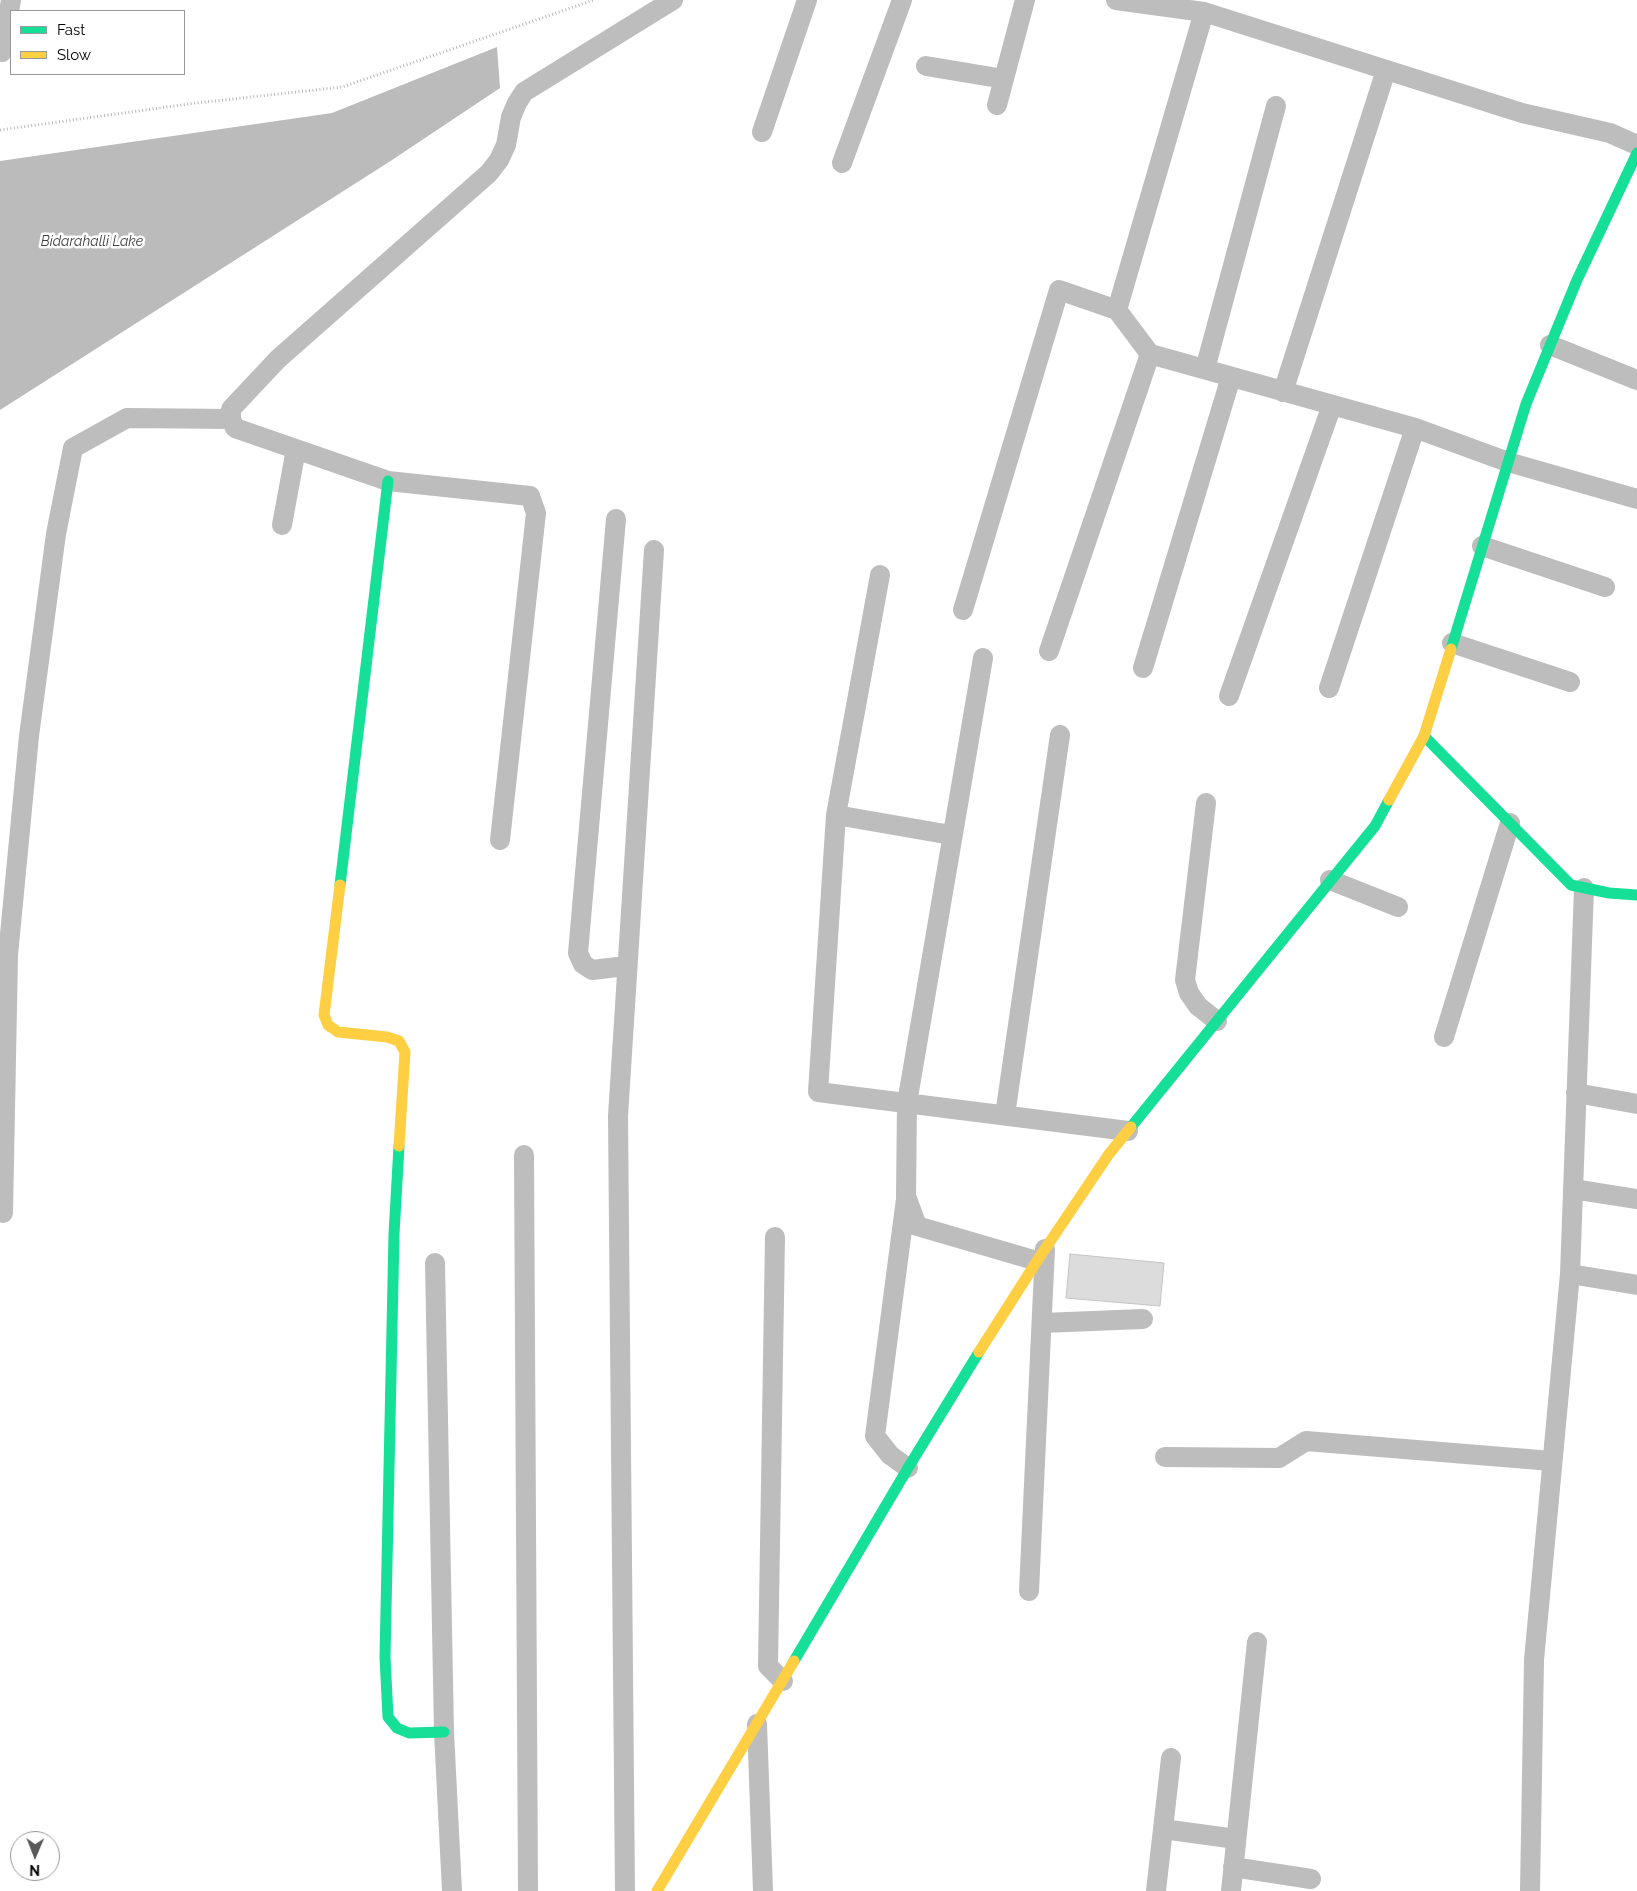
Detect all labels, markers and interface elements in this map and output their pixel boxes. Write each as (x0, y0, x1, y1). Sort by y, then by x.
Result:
legend (10, 10, 185, 75)
text: Fast (57, 21, 85, 39)
text: Slow (57, 46, 91, 64)
water label: Bidarahalli Lake (41, 234, 143, 250)
north arrow (10, 1831, 60, 1881)
text: N (29, 1862, 40, 1878)

